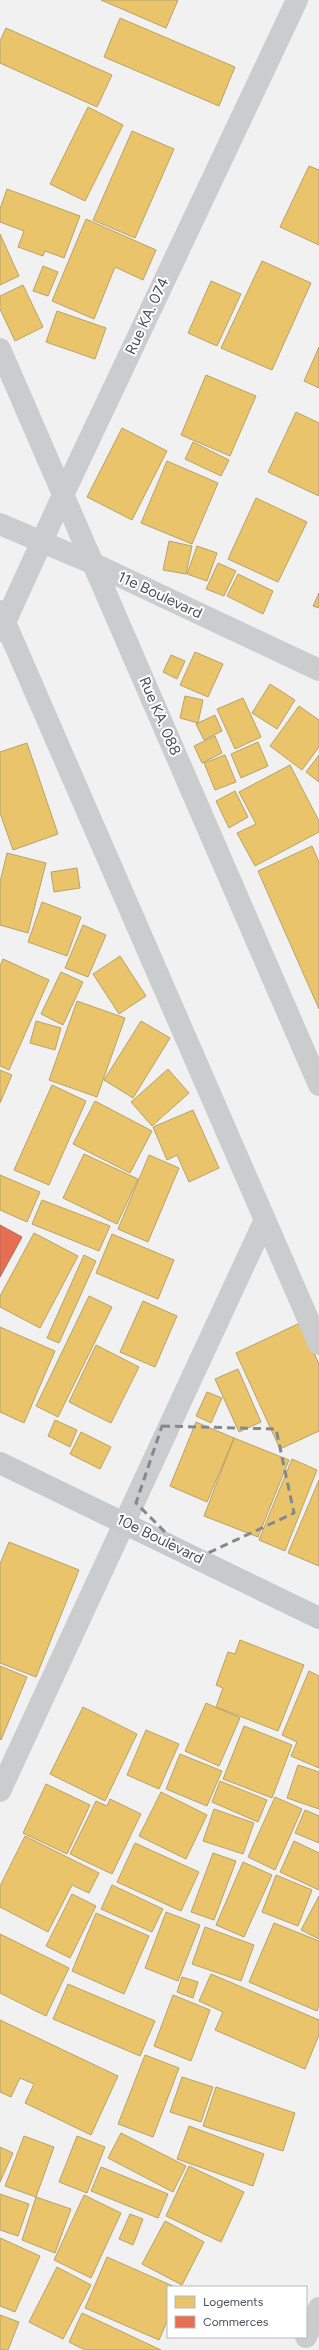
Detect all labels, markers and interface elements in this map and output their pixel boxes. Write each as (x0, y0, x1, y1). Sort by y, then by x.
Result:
street label: Rue KA. 074 (121, 275, 173, 357)
street label: 11e Boulevard (115, 568, 205, 622)
street label: Rue KA. 088 (135, 674, 185, 758)
street label: 10e Boulevard (114, 1510, 206, 1568)
legend (167, 2286, 307, 2338)
text: Logements (203, 2295, 264, 2309)
text: Commerces (203, 2315, 269, 2329)

